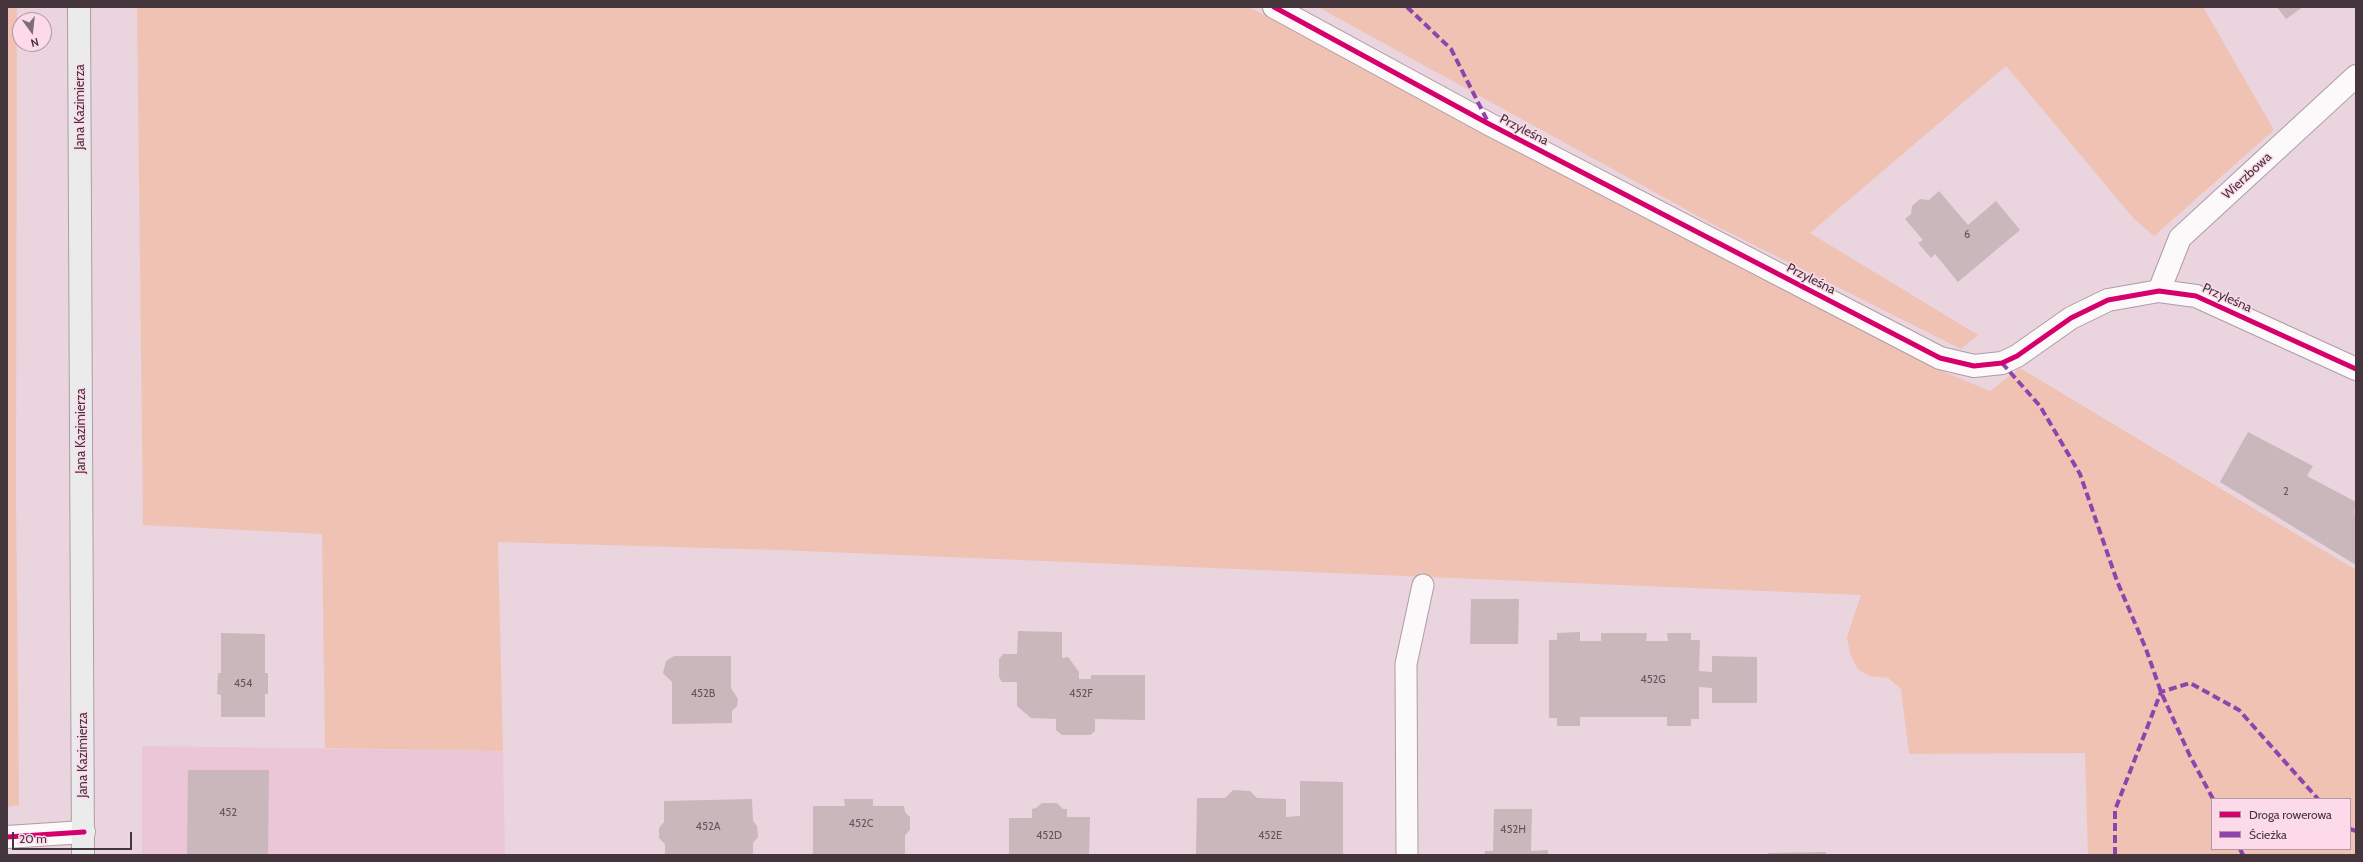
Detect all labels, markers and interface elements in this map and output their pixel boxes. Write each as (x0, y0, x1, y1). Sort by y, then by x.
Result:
north arrow (12, 12, 52, 52)
text: N (29, 35, 40, 50)
street label: Jana Kazimierza (72, 64, 88, 150)
street label: Przyleśna (1497, 111, 1551, 149)
street label: Wierzbowa (2219, 149, 2275, 203)
house number: 6 (1964, 228, 1970, 242)
street label: Przyleśna (1784, 260, 1838, 298)
street label: Przyleśna (2200, 280, 2254, 316)
street label: Jana Kazimierza (73, 388, 89, 474)
house number: 2 (2283, 485, 2289, 499)
house number: 452G (1640, 673, 1666, 687)
house number: 454 (234, 677, 252, 691)
house number: 452B (691, 687, 715, 701)
house number: 452F (1069, 687, 1093, 701)
street label: Jana Kazimierza (75, 712, 91, 798)
legend (2211, 798, 2351, 850)
house number: 452 (219, 806, 237, 820)
text: Droga rowerowa (2249, 807, 2332, 822)
house number: 452C (849, 817, 873, 831)
house number: 452A (696, 820, 720, 834)
house number: 452H (1500, 823, 1526, 837)
scale bar (14, 824, 134, 850)
text: Ścieżka (2249, 827, 2287, 842)
house number: 452D (1036, 829, 1062, 843)
house number: 452E (1258, 829, 1282, 843)
text: 20 m (19, 831, 47, 846)

